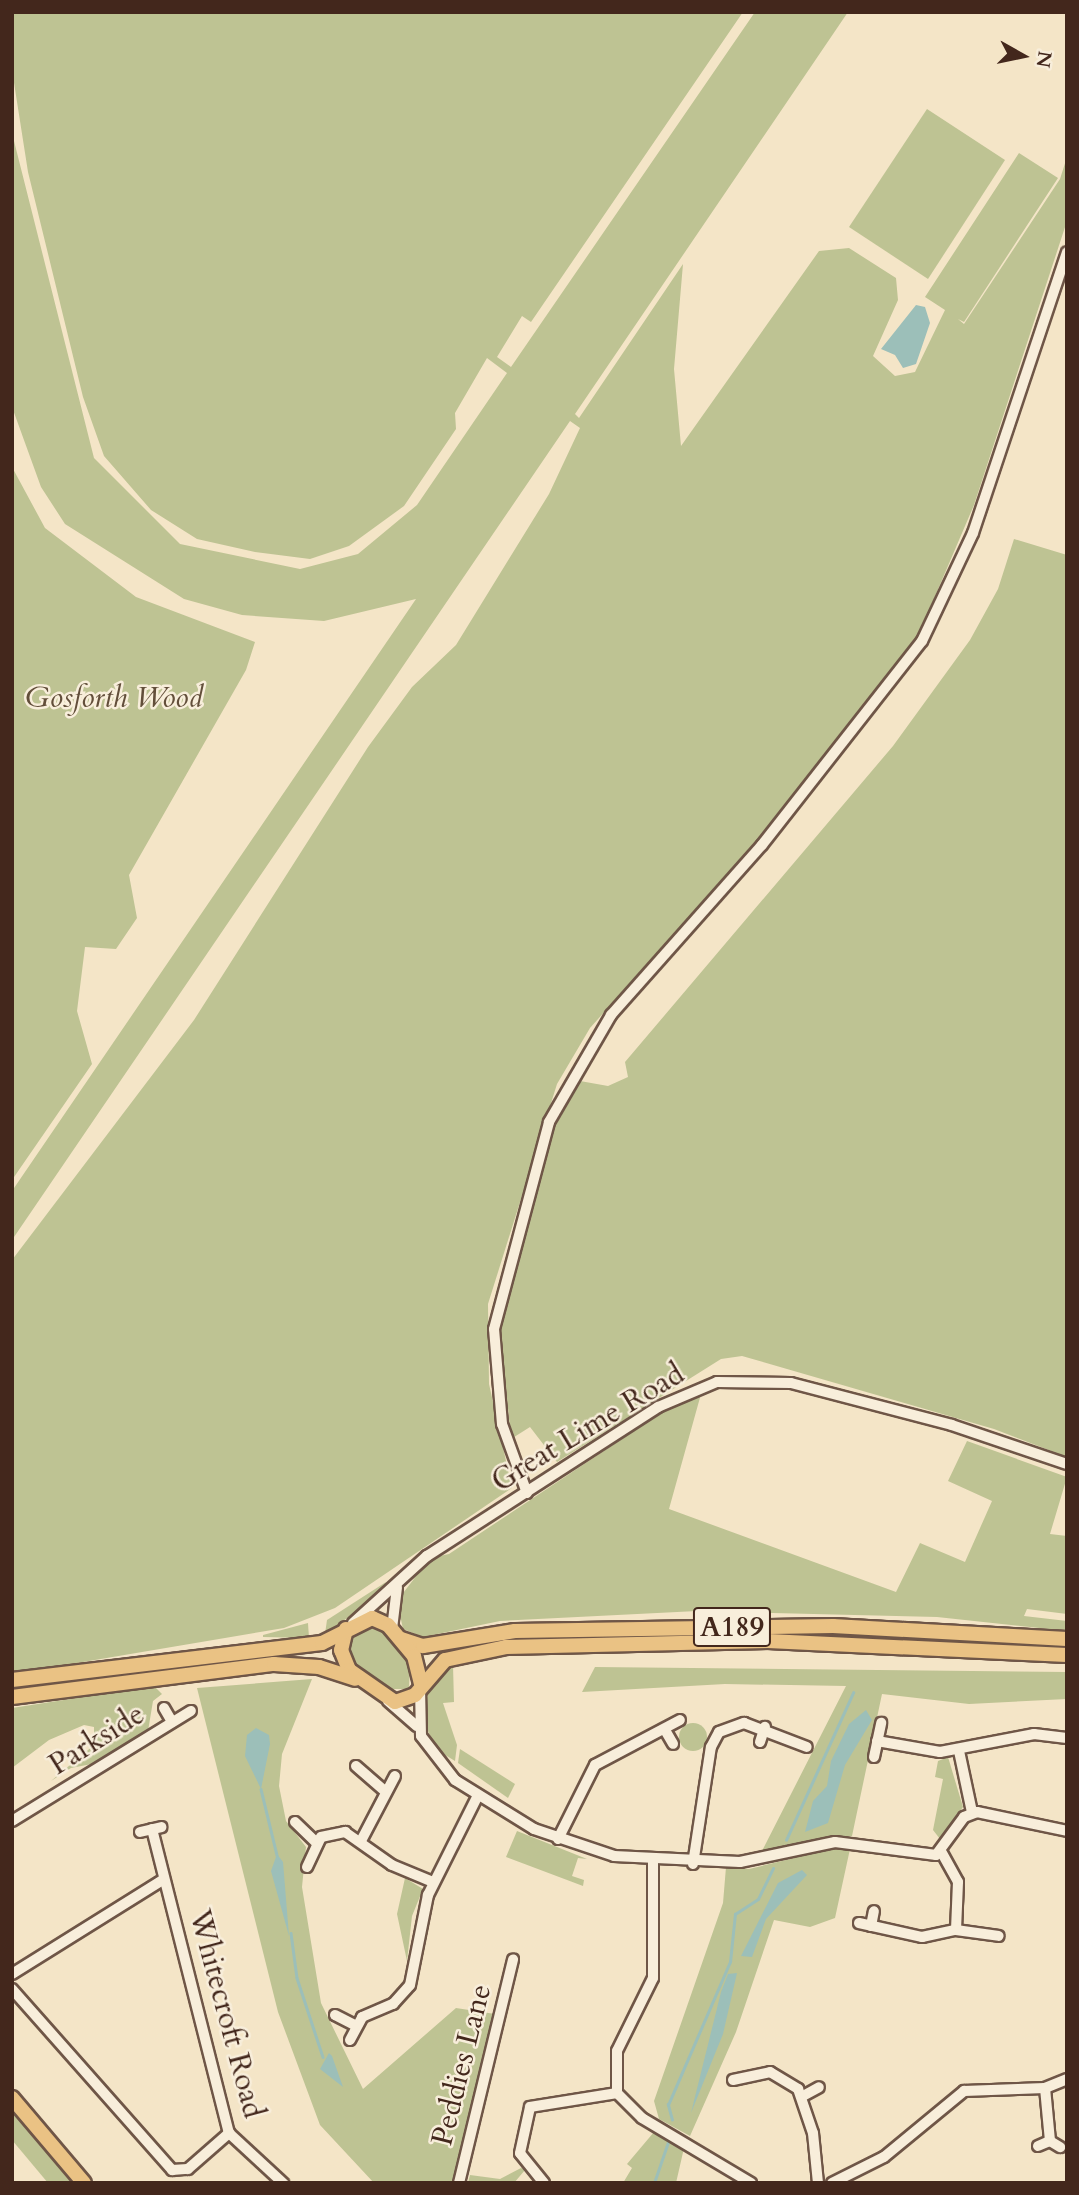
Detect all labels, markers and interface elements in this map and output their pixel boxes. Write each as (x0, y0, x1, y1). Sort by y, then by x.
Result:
north arrow (988, 21, 1058, 91)
text: N (1030, 49, 1058, 69)
park label: Gosforth Wood (25, 680, 203, 716)
street label: Great Lime Road (485, 1356, 691, 1500)
road number: A189 (692, 1602, 772, 1652)
street label: Parkside (43, 1697, 151, 1783)
street label: Whitecroft Road (181, 1906, 271, 2122)
street label: Peddies Lane (425, 1980, 499, 2150)

